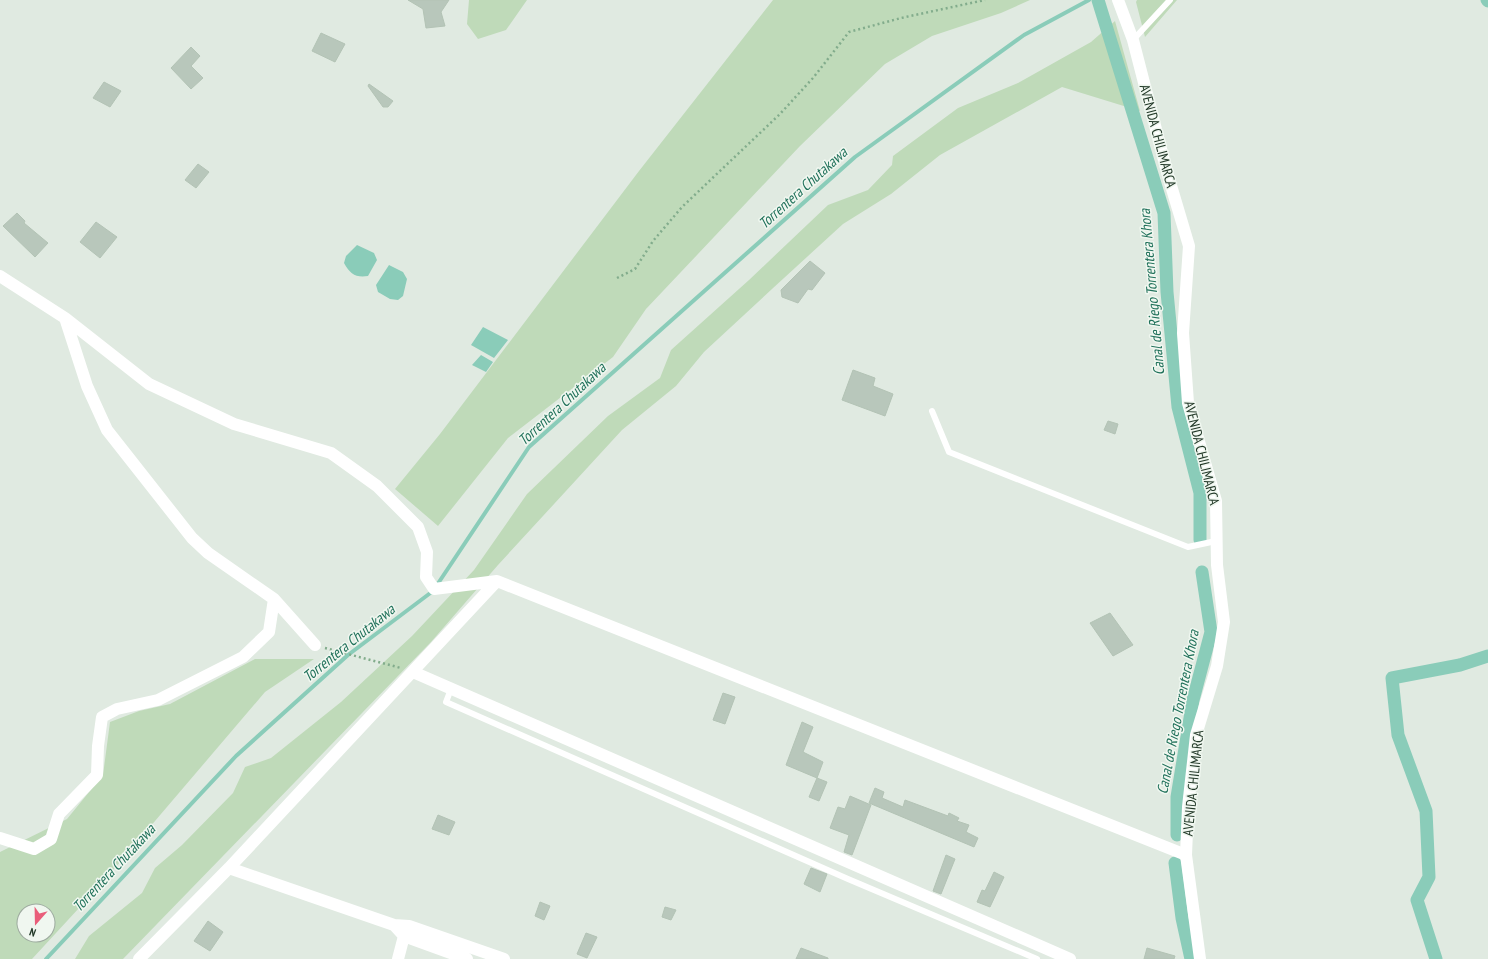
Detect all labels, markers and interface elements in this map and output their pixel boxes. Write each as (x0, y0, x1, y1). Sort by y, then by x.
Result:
street label: AVENIDA CHILIMARCA (1136, 82, 1181, 190)
water label: Torrentera Chutakawa (754, 142, 852, 232)
water label: Canal de Riego Torrentera Khora (1135, 207, 1168, 376)
water label: Torrentera Chutakawa (514, 358, 610, 449)
street label: AVENIDA CHILIMARCA (1180, 399, 1224, 507)
water label: Torrentera Chutakawa (299, 599, 399, 686)
water label: Canal de Riego Torrentera Khora (1152, 627, 1203, 796)
street label: AVENIDA CHILIMARCA (1178, 729, 1208, 837)
water label: Torrentera Chutakawa (68, 819, 160, 915)
north arrow (16, 903, 56, 943)
text: N (27, 925, 38, 940)

